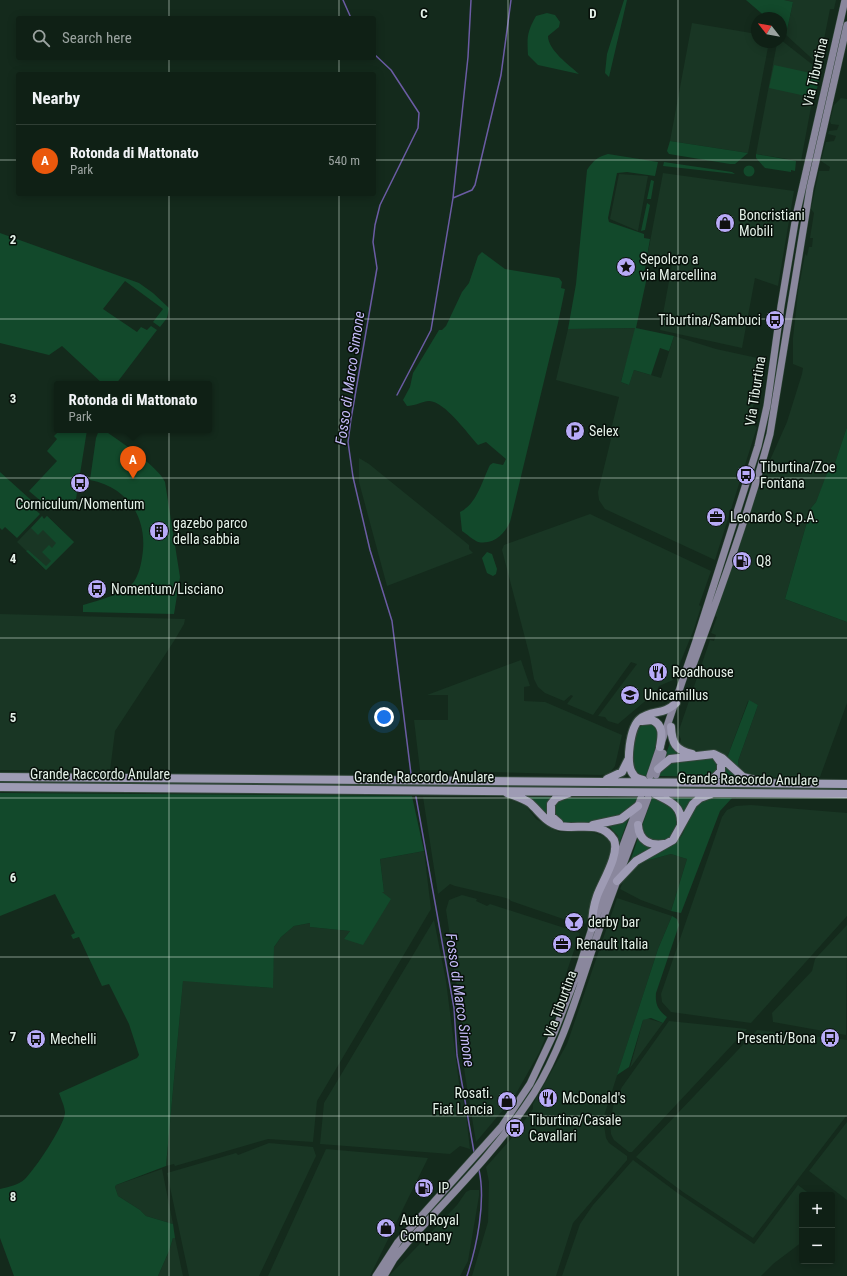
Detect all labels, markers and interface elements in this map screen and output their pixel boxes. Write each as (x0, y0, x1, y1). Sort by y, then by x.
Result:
text: C (420, 6, 428, 21)
text: D (589, 6, 597, 21)
north arrow (751, 12, 787, 48)
search box (16, 16, 376, 60)
icon: search (30, 27, 52, 49)
text: Search here (62, 29, 132, 47)
street label: Via Tiburtina (799, 36, 831, 108)
text: Nearby (32, 88, 80, 108)
text: Rotonda di Mattonato (70, 144, 199, 162)
text: A (41, 153, 49, 168)
text: 540 m (328, 153, 360, 168)
text: Park (70, 162, 93, 177)
place label: Boncristiani Mobili (739, 207, 805, 239)
shop icon: Boncristiani Mobili (714, 212, 736, 234)
text: 2 (10, 232, 17, 247)
place label: Sepolcro a via Marcellina (640, 251, 717, 283)
place icon: Sepolcro a via Marcellina (615, 256, 637, 278)
bus stop icon: Tiburtina/Sambuci (764, 309, 786, 331)
water label: Fosso di Marco Simone (332, 310, 368, 446)
place label: Tiburtina/Sambuci (658, 312, 761, 328)
street label: Via Tiburtina (742, 355, 768, 427)
popup (54, 381, 212, 433)
text: 3 (10, 391, 16, 406)
text: Rotonda di Mattonato (69, 391, 197, 409)
text: Park (69, 409, 92, 424)
parking icon: Selex (564, 420, 586, 442)
place label: Selex (589, 423, 619, 439)
pin: A (120, 446, 146, 479)
place label: Tiburtina/Zoe Fontana (760, 459, 836, 491)
bus stop icon: Tiburtina/Zoe Fontana (735, 464, 757, 486)
bus stop icon: Corniculum/Nomentum (69, 472, 91, 494)
place label: Corniculum/Nomentum (15, 496, 145, 512)
office icon: Leonardo S.p.A. (705, 506, 727, 528)
place label: Leonardo S.p.A. (730, 509, 818, 525)
place label: gazebo parco della sabbia (173, 515, 248, 547)
building icon: gazebo parco della sabbia (148, 520, 170, 542)
fuel station icon: Q8 (731, 550, 753, 572)
text: 4 (10, 551, 17, 566)
place label: Q8 (756, 553, 771, 569)
bus stop icon: Nomentum/Lisciano (86, 578, 108, 600)
place label: Nomentum/Lisciano (111, 581, 224, 597)
restaurant icon: Roadhouse (647, 661, 669, 683)
place label: Roadhouse (672, 664, 734, 680)
school or university icon: Unicamillus (619, 684, 641, 706)
place label: Unicamillus (644, 687, 708, 703)
your location (374, 707, 394, 727)
text: 5 (10, 710, 17, 725)
street label: Grande Raccordo Anulare (30, 766, 170, 782)
street label: Grande Raccordo Anulare (354, 769, 494, 785)
street label: Grande Raccordo Anulare (678, 770, 819, 788)
text: 6 (10, 870, 17, 885)
bar icon: derby bar (563, 911, 585, 933)
place label: derby bar (588, 914, 640, 930)
water label: Fosso di Marco Simone (442, 932, 478, 1068)
office icon: Renault Italia (551, 933, 573, 955)
place label: Renault Italia (576, 936, 648, 952)
street label: Via Tiburtina (540, 968, 580, 1040)
bus stop icon: Presenti/Bona (819, 1027, 841, 1049)
bus stop icon: Mechelli (25, 1028, 47, 1050)
text: 7 (10, 1029, 17, 1044)
place label: Presenti/Bona (737, 1030, 816, 1046)
place label: Mechelli (50, 1031, 97, 1047)
place label: Rosati. Fiat Lancia (432, 1085, 493, 1117)
restaurant icon: McDonald's (537, 1087, 559, 1109)
shop icon: Rosati. Fiat Lancia (496, 1090, 518, 1112)
place label: McDonald's (562, 1090, 626, 1106)
place label: Tiburtina/Casale Cavallari (529, 1112, 622, 1144)
bus stop icon: Tiburtina/Casale Cavallari (504, 1117, 526, 1139)
fuel station icon: IP (413, 1177, 435, 1199)
place label: IP (438, 1180, 450, 1196)
text: 8 (10, 1189, 16, 1204)
map controls (799, 1192, 835, 1264)
button: + (799, 1192, 835, 1228)
place label: Auto Royal Company (400, 1212, 459, 1244)
shop icon: Auto Royal Company (375, 1217, 397, 1239)
button: − (799, 1228, 835, 1264)

